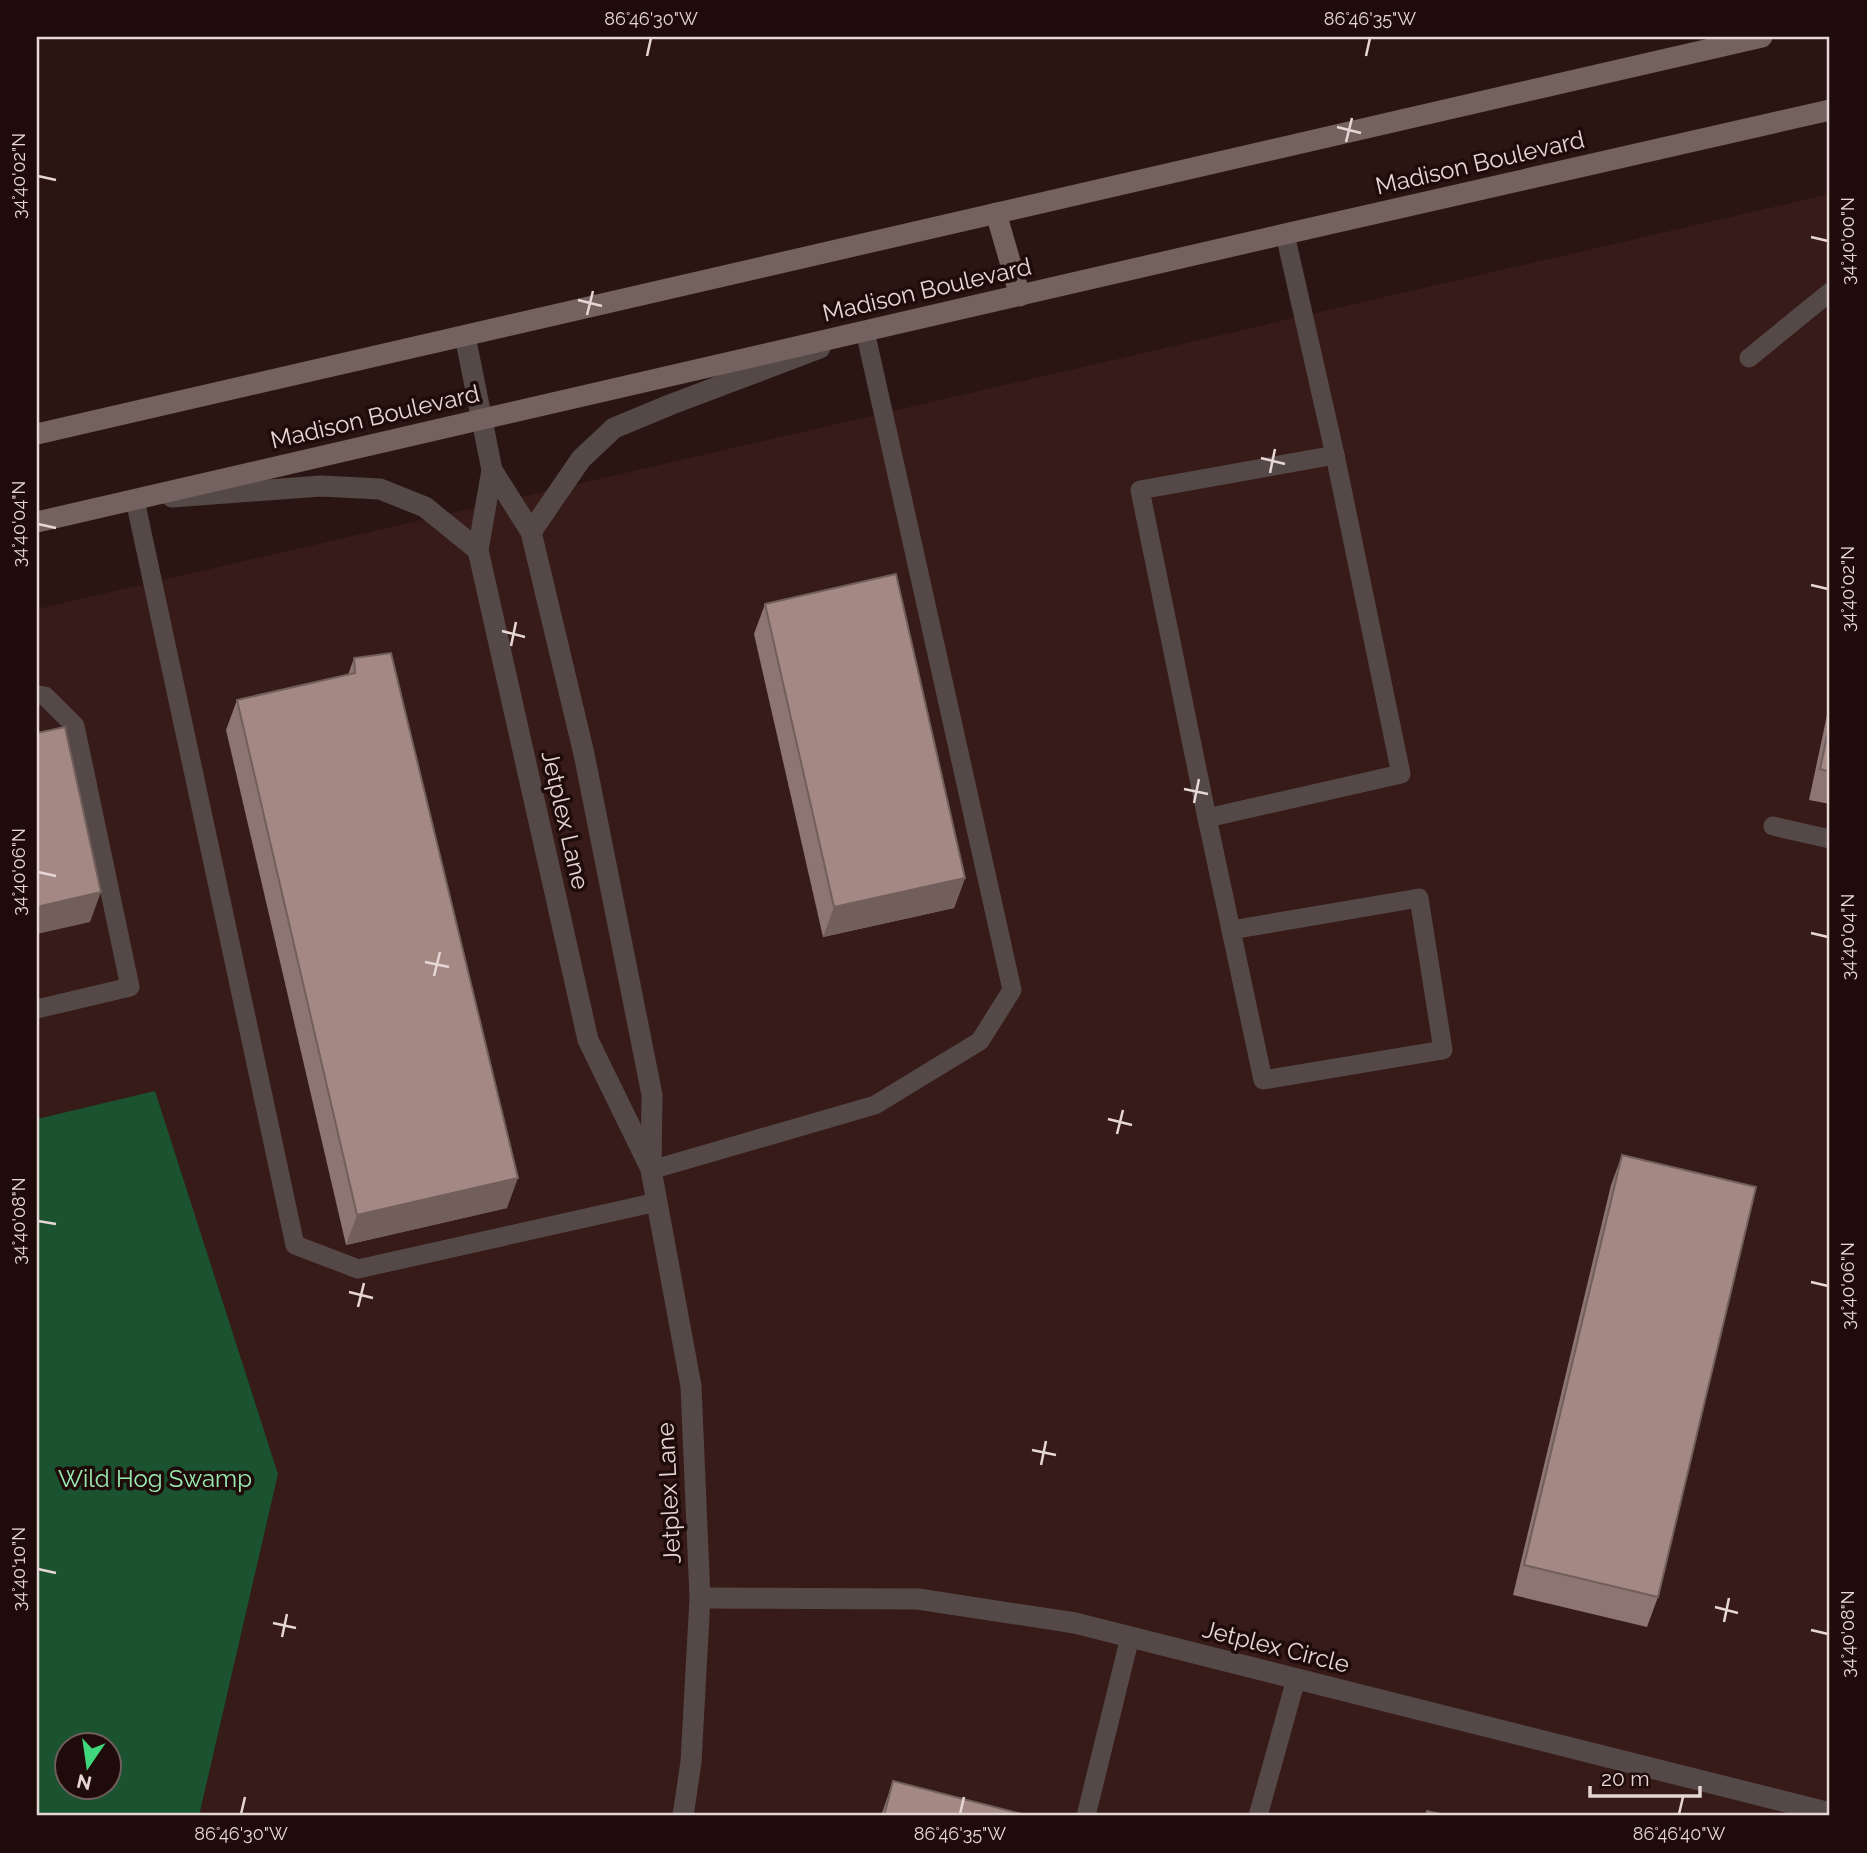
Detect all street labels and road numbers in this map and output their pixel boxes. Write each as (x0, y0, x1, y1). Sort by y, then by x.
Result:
street label: Madison Boulevard (1373, 124, 1587, 201)
street label: Madison Boulevard (820, 251, 1034, 328)
street label: Madison Boulevard (268, 378, 482, 455)
street label: Jetplex Lane (535, 748, 596, 892)
street label: Jetplex Lane (650, 1422, 687, 1565)
street label: Jetplex Circle (1200, 1614, 1352, 1679)

